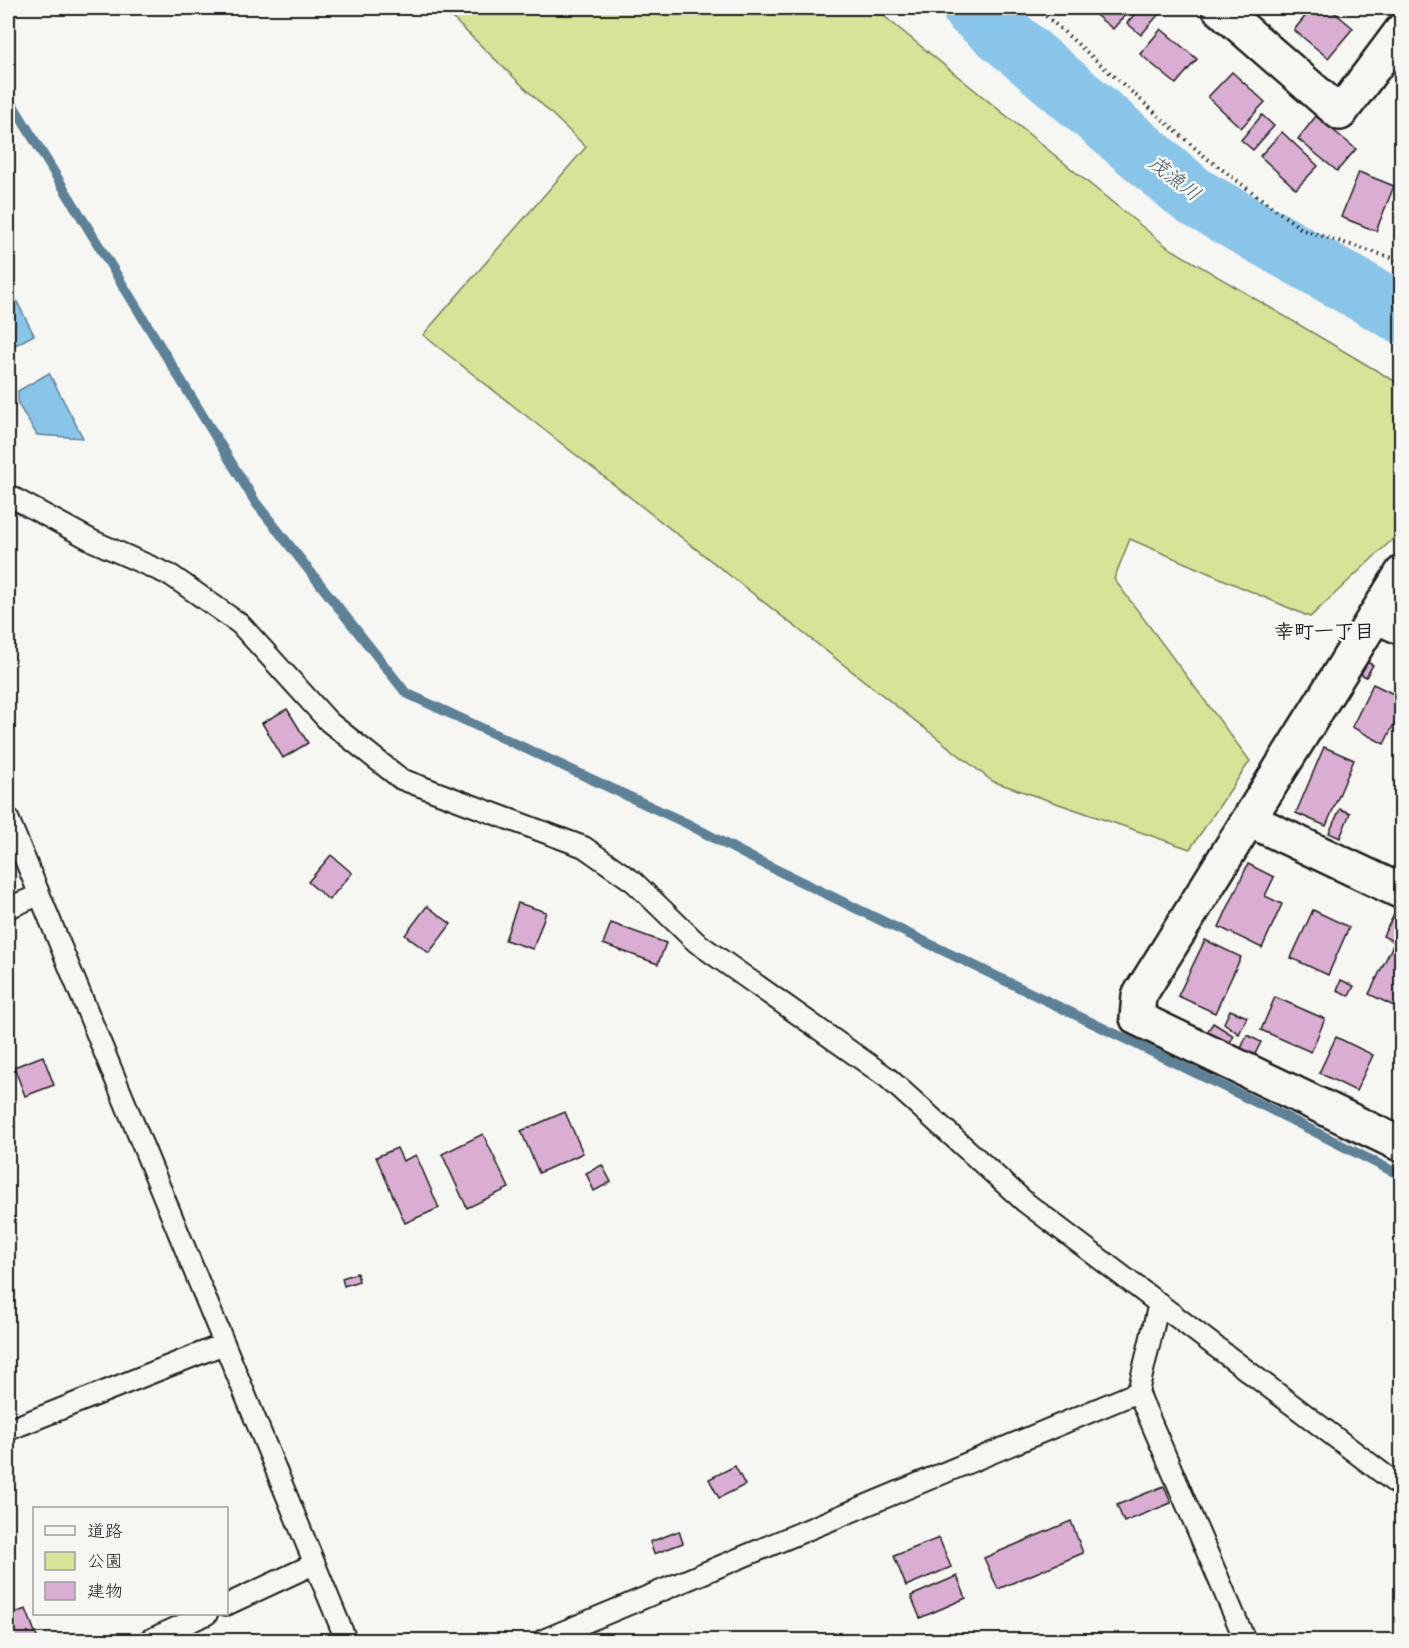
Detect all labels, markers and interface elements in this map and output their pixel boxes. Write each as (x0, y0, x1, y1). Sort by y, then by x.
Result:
water label: 茂漁川 (1143, 147, 1208, 208)
district label: 幸町一丁目 (1274, 615, 1374, 645)
legend (33, 1507, 228, 1615)
text: 道路 (87, 1516, 123, 1543)
text: 公園 (87, 1546, 123, 1573)
text: 建物 (87, 1576, 123, 1603)

